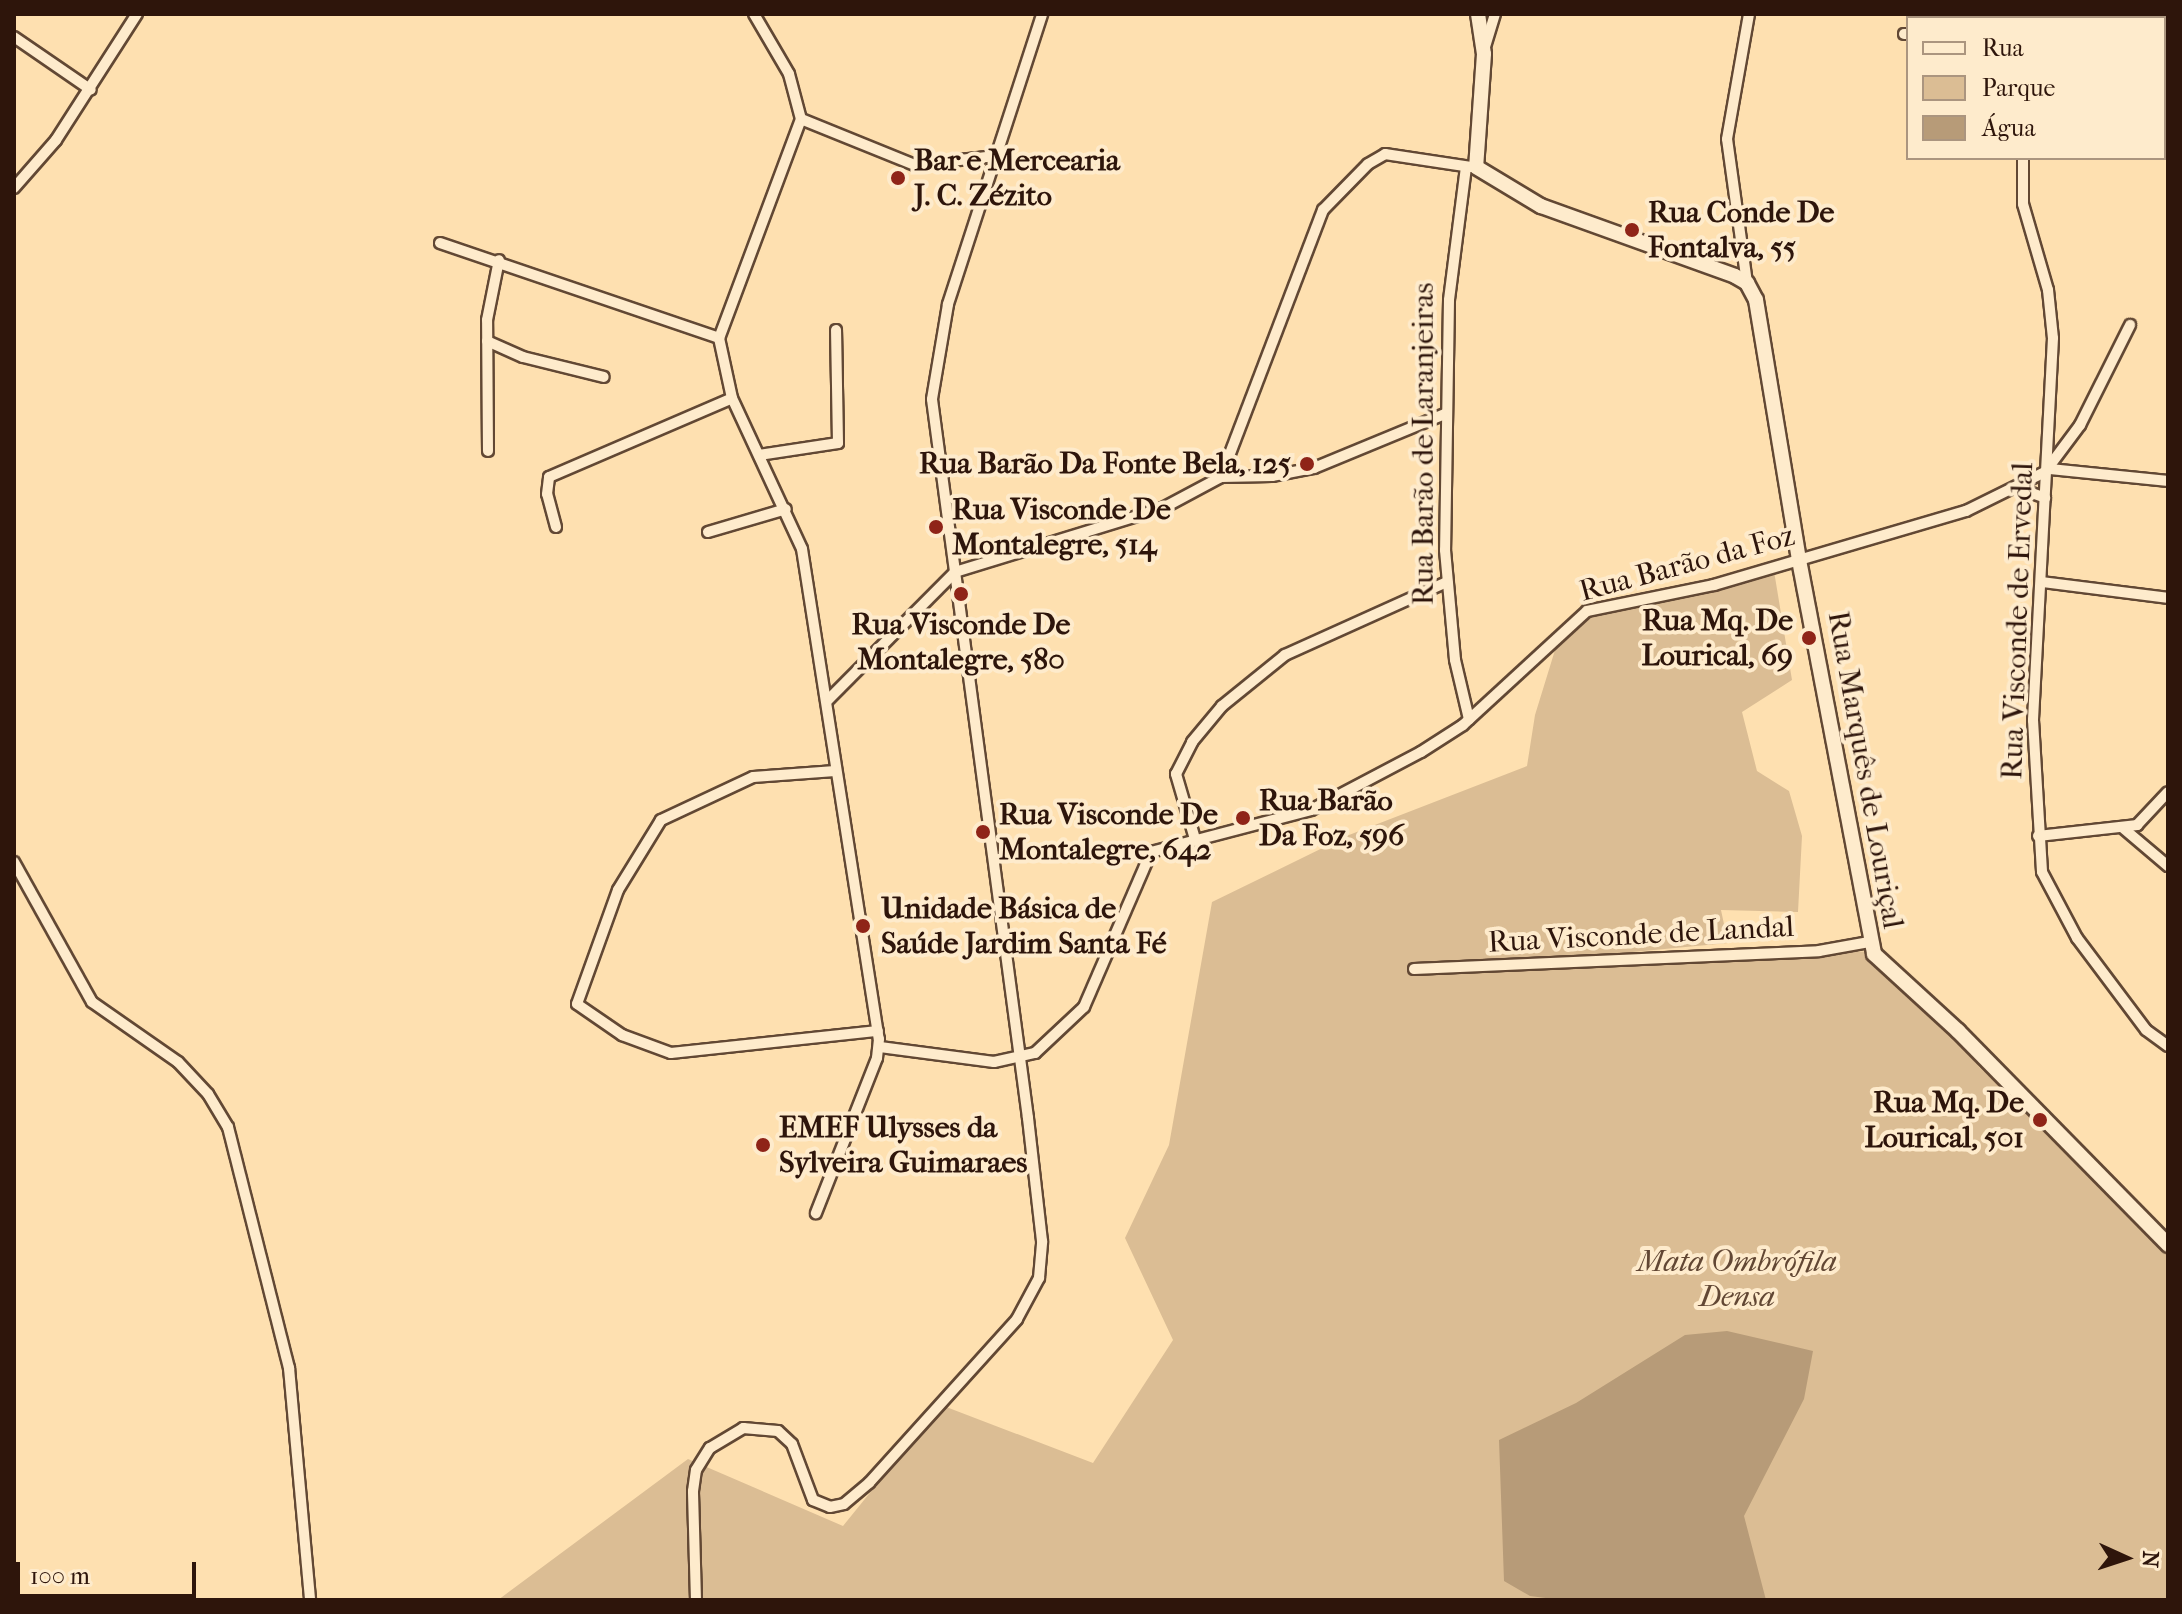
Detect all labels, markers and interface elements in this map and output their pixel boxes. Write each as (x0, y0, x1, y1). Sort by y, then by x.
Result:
legend (1906, 16, 2166, 160)
text: Rua (1982, 34, 2024, 62)
text: Parque (1982, 74, 2055, 102)
text: Água (1982, 114, 2035, 142)
place label: Bar e Mercearia J. C. Zézito (914, 143, 1120, 214)
marker: Bar e Mercearia J. C. Zézito (889, 169, 907, 187)
place label: Rua Conde De Fontalva, 55 (1648, 195, 1834, 266)
marker: Rua Conde De Fontalva, 55 (1623, 221, 1641, 239)
street label: Rua Barão de Laranjeiras (1406, 283, 1442, 605)
place label: Rua Barão Da Fonte Bela, 125 (919, 446, 1291, 482)
marker: Rua Barão Da Fonte Bela, 125 (1298, 455, 1316, 473)
street label: Rua Visconde de Ervedal (1994, 462, 2042, 780)
place label: Rua Visconde De Montalegre, 514 (952, 492, 1171, 562)
marker: Rua Visconde De Montalegre, 514 (927, 518, 945, 536)
street label: Rua Barão da Foz (1575, 518, 1799, 610)
marker: Rua Visconde De Montalegre, 580 (952, 585, 970, 603)
place label: Rua Mq. De Lourical, 69 (1641, 603, 1793, 674)
place label: Rua Visconde De Montalegre, 580 (852, 607, 1070, 678)
street label: Rua Marquês de Louriçal (1819, 608, 1911, 932)
marker: Rua Mq. De Lourical, 69 (1800, 629, 1818, 647)
place label: Rua Barão Da Foz, 596 (1259, 783, 1404, 854)
place label: Rua Visconde De Montalegre, 642 (999, 797, 1218, 868)
marker: Rua Barão Da Foz, 596 (1234, 809, 1252, 827)
marker: Rua Visconde De Montalegre, 642 (974, 823, 992, 841)
place label: Unidade Básica de Saúde Jardim Santa Fé (881, 891, 1167, 962)
street label: Rua Visconde de Landal (1487, 909, 1795, 961)
marker: Unidade Básica de Saúde Jardim Santa Fé (852, 915, 874, 937)
place label: Rua Mq. De Lourical, 501 (1864, 1085, 2024, 1156)
place label: EMEF Ulysses da Sylveira Guimaraes (779, 1110, 1027, 1180)
marker: Rua Mq. De Lourical, 501 (2031, 1111, 2049, 1129)
marker: EMEF Ulysses da Sylveira Guimaraes (754, 1136, 772, 1154)
park label: Mata Ombrófila Densa (1637, 1244, 1837, 1314)
north arrow (2086, 1518, 2166, 1598)
scale bar (20, 1546, 200, 1596)
text: N (2137, 1550, 2163, 1568)
text: 100 m (30, 1562, 90, 1590)

